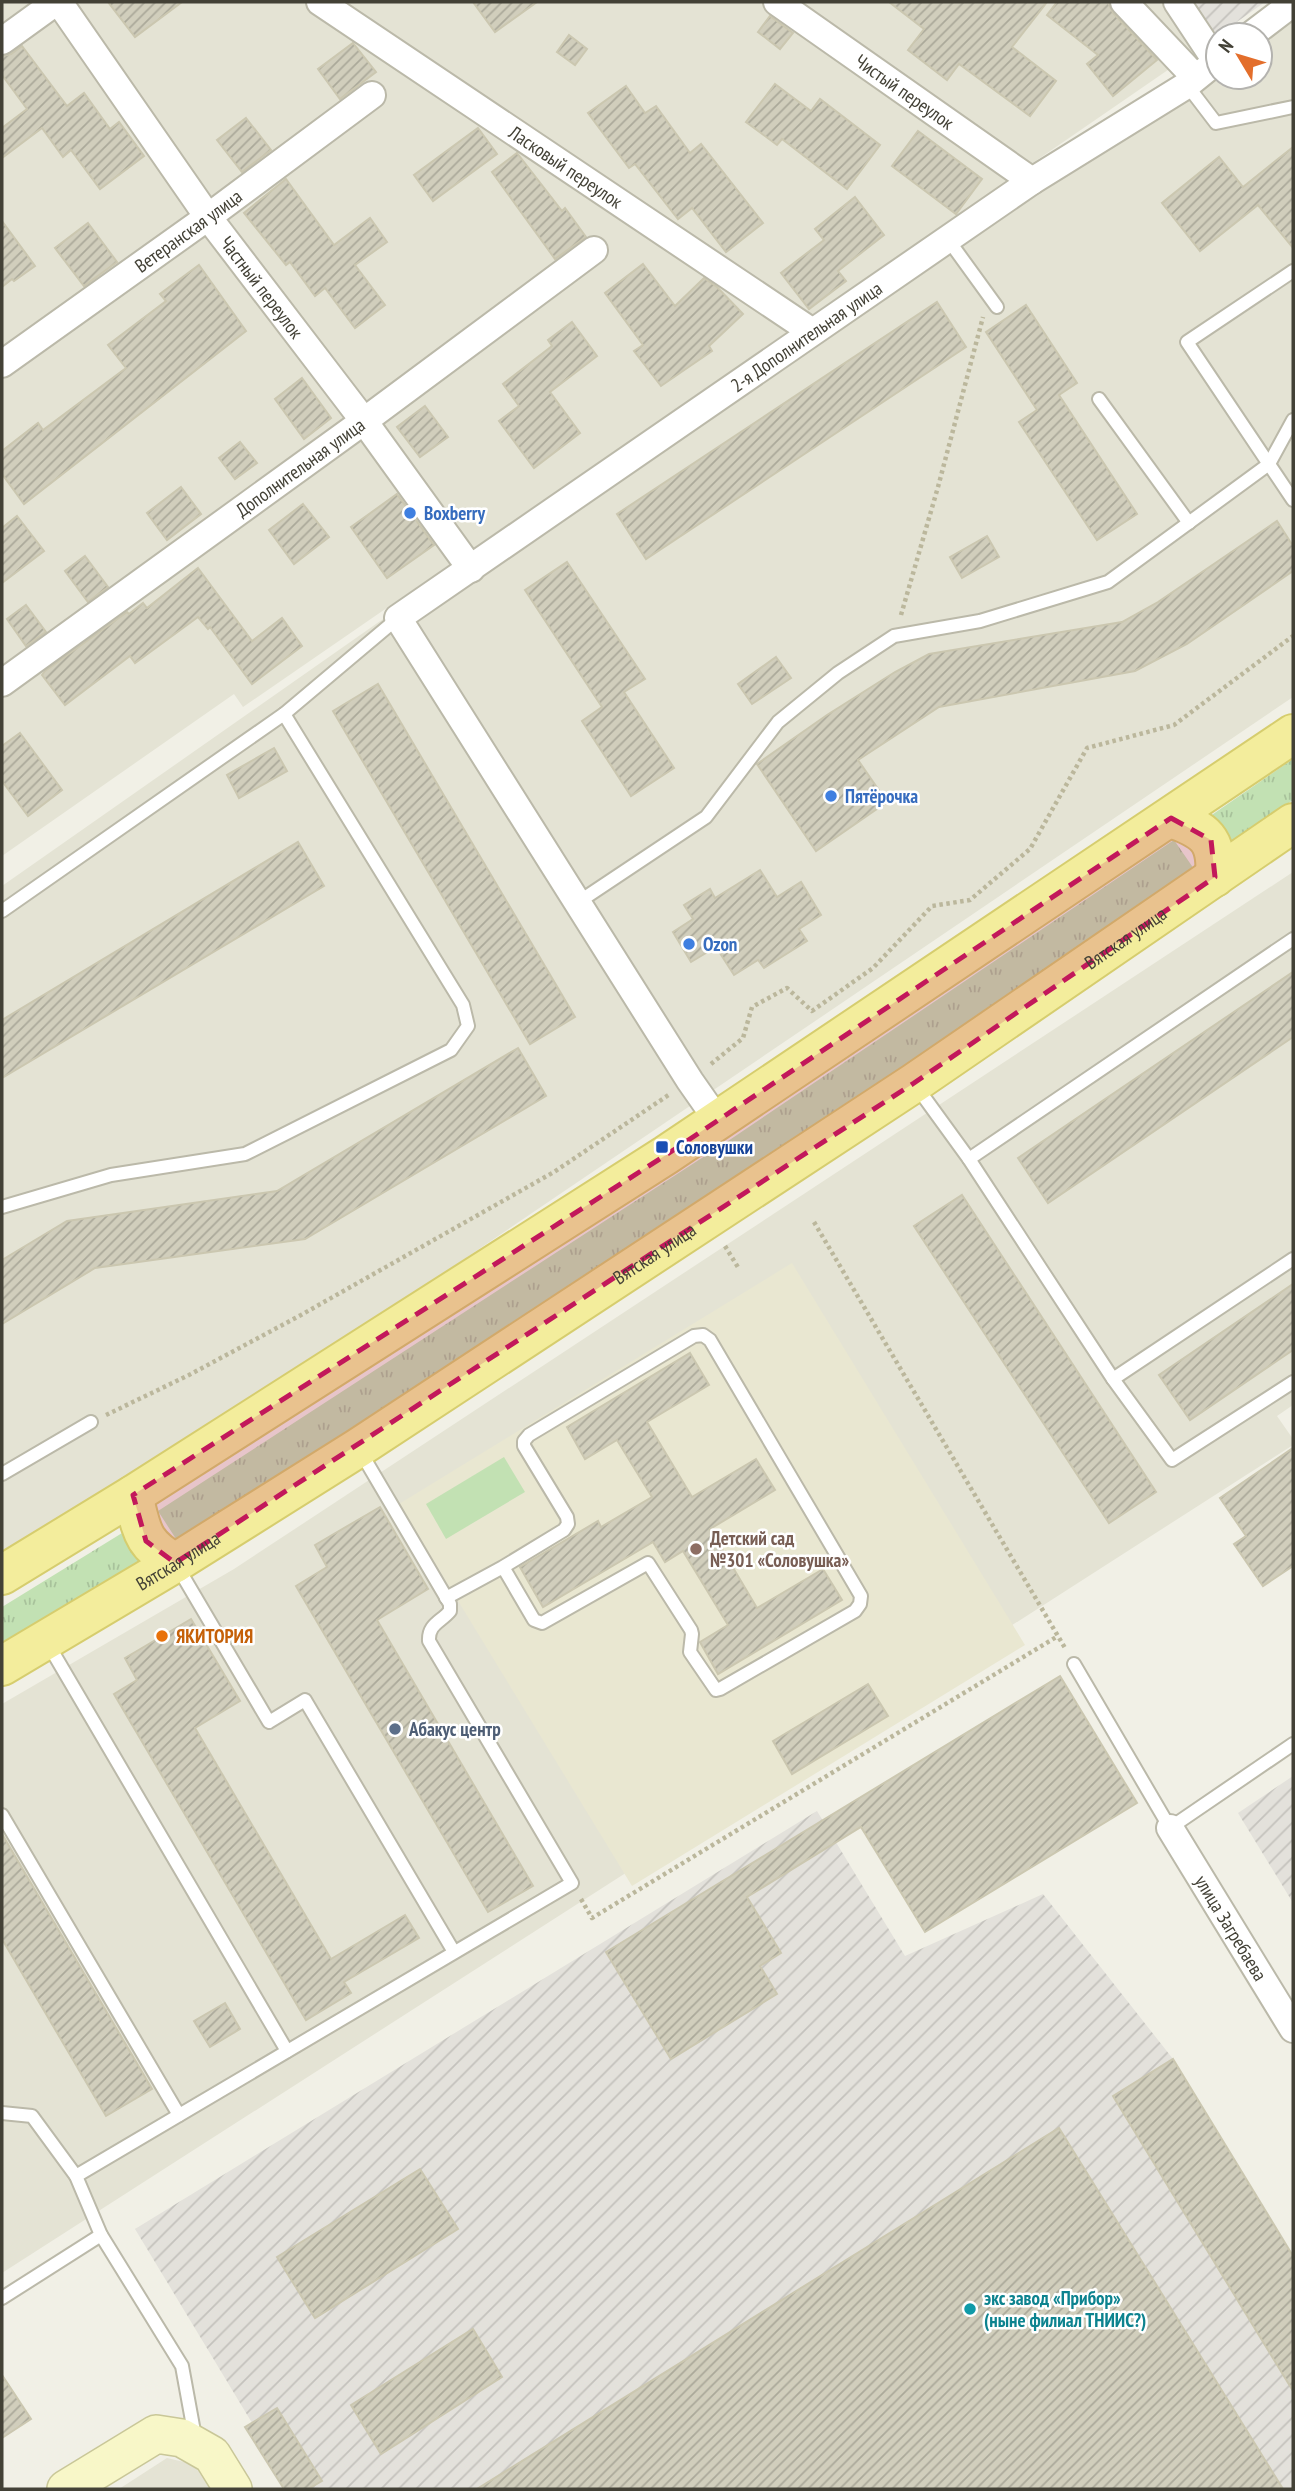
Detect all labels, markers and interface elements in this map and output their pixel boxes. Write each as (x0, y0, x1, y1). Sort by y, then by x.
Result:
north arrow (1204, 21, 1274, 91)
text: N (1213, 34, 1238, 57)
street label: Чистый переулок (851, 49, 959, 135)
street label: Ласковый переулок (504, 120, 628, 214)
street label: Ветеранская улица (130, 184, 247, 278)
street label: Частный переулок (215, 231, 309, 344)
street label: 2-я Дополнительная улица (726, 276, 887, 397)
street label: Дополнительная улица (231, 413, 369, 522)
place label: Boxberry (424, 501, 485, 525)
marker: Boxberry (402, 505, 418, 521)
place label: Пятёрочка (845, 784, 918, 808)
marker: Пятёрочка (823, 788, 839, 804)
street label: Вятская улица (1080, 901, 1171, 974)
place label: Ozon (703, 932, 737, 956)
marker: Ozon (681, 936, 697, 952)
place label: Соловушки (676, 1135, 753, 1159)
marker: Соловушки (654, 1139, 670, 1155)
street label: Вятская улица (608, 1218, 700, 1289)
street label: Вятская улица (132, 1526, 224, 1596)
place label: Детский сад №301 «Соловушка» (710, 1526, 849, 1572)
marker: Детский сад №301 «Соловушка» (688, 1541, 704, 1557)
place label: ЯКИТОРИЯ (176, 1624, 253, 1648)
marker: ЯКИТОРИЯ (154, 1628, 170, 1644)
place label: Абакус центр (408, 1717, 501, 1741)
marker: Абакус центр (387, 1721, 403, 1737)
street label: улица Загребаева (1190, 1871, 1273, 1985)
place label: экс завод «Прибор» (ныне филиал ТНИИС?) (984, 2286, 1146, 2332)
marker: экс завод «Прибор» (ныне филиал ТНИИС?) (962, 2301, 978, 2317)

